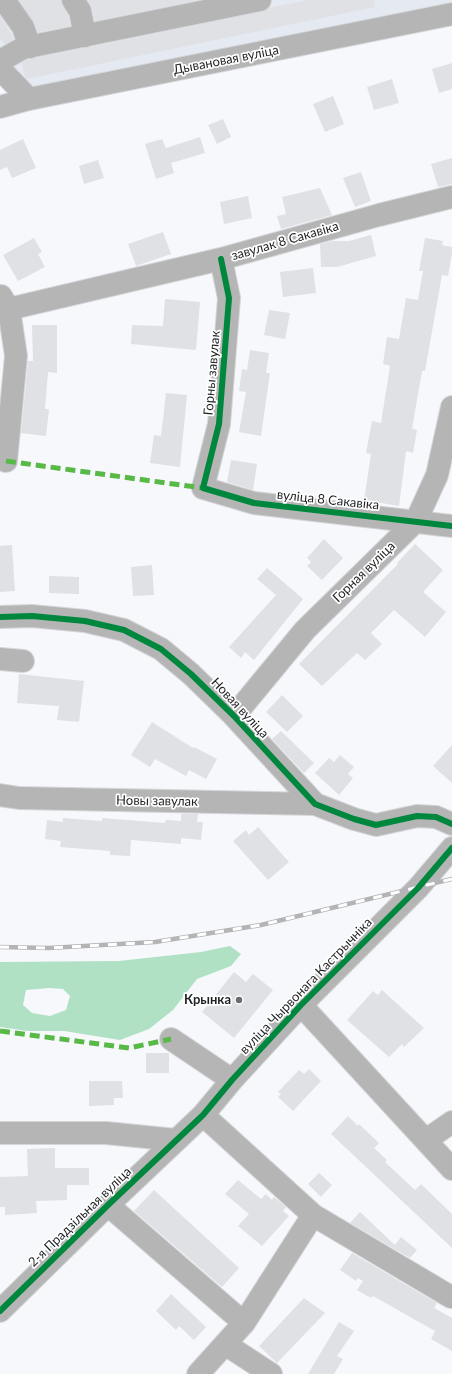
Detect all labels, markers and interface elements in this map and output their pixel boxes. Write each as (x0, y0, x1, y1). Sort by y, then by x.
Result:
street label: Дывановая вуліца (172, 42, 280, 78)
street label: завулак 8 Сакавіка (230, 218, 340, 264)
street label: Горны завулак (201, 330, 223, 416)
street label: вуліца 8 Сакавіка (276, 487, 380, 513)
street label: Горная вуліца (330, 538, 398, 606)
street label: Новая вуліца (208, 674, 272, 742)
street label: Новы завулак (116, 792, 198, 810)
street label: вуліца Чырвонага Кастрычніка (237, 915, 375, 1057)
place label: Крынка (184, 992, 231, 1008)
marker: Крынка (234, 995, 244, 1005)
street label: 2-я Прадзільная вуліца (25, 1164, 135, 1270)

